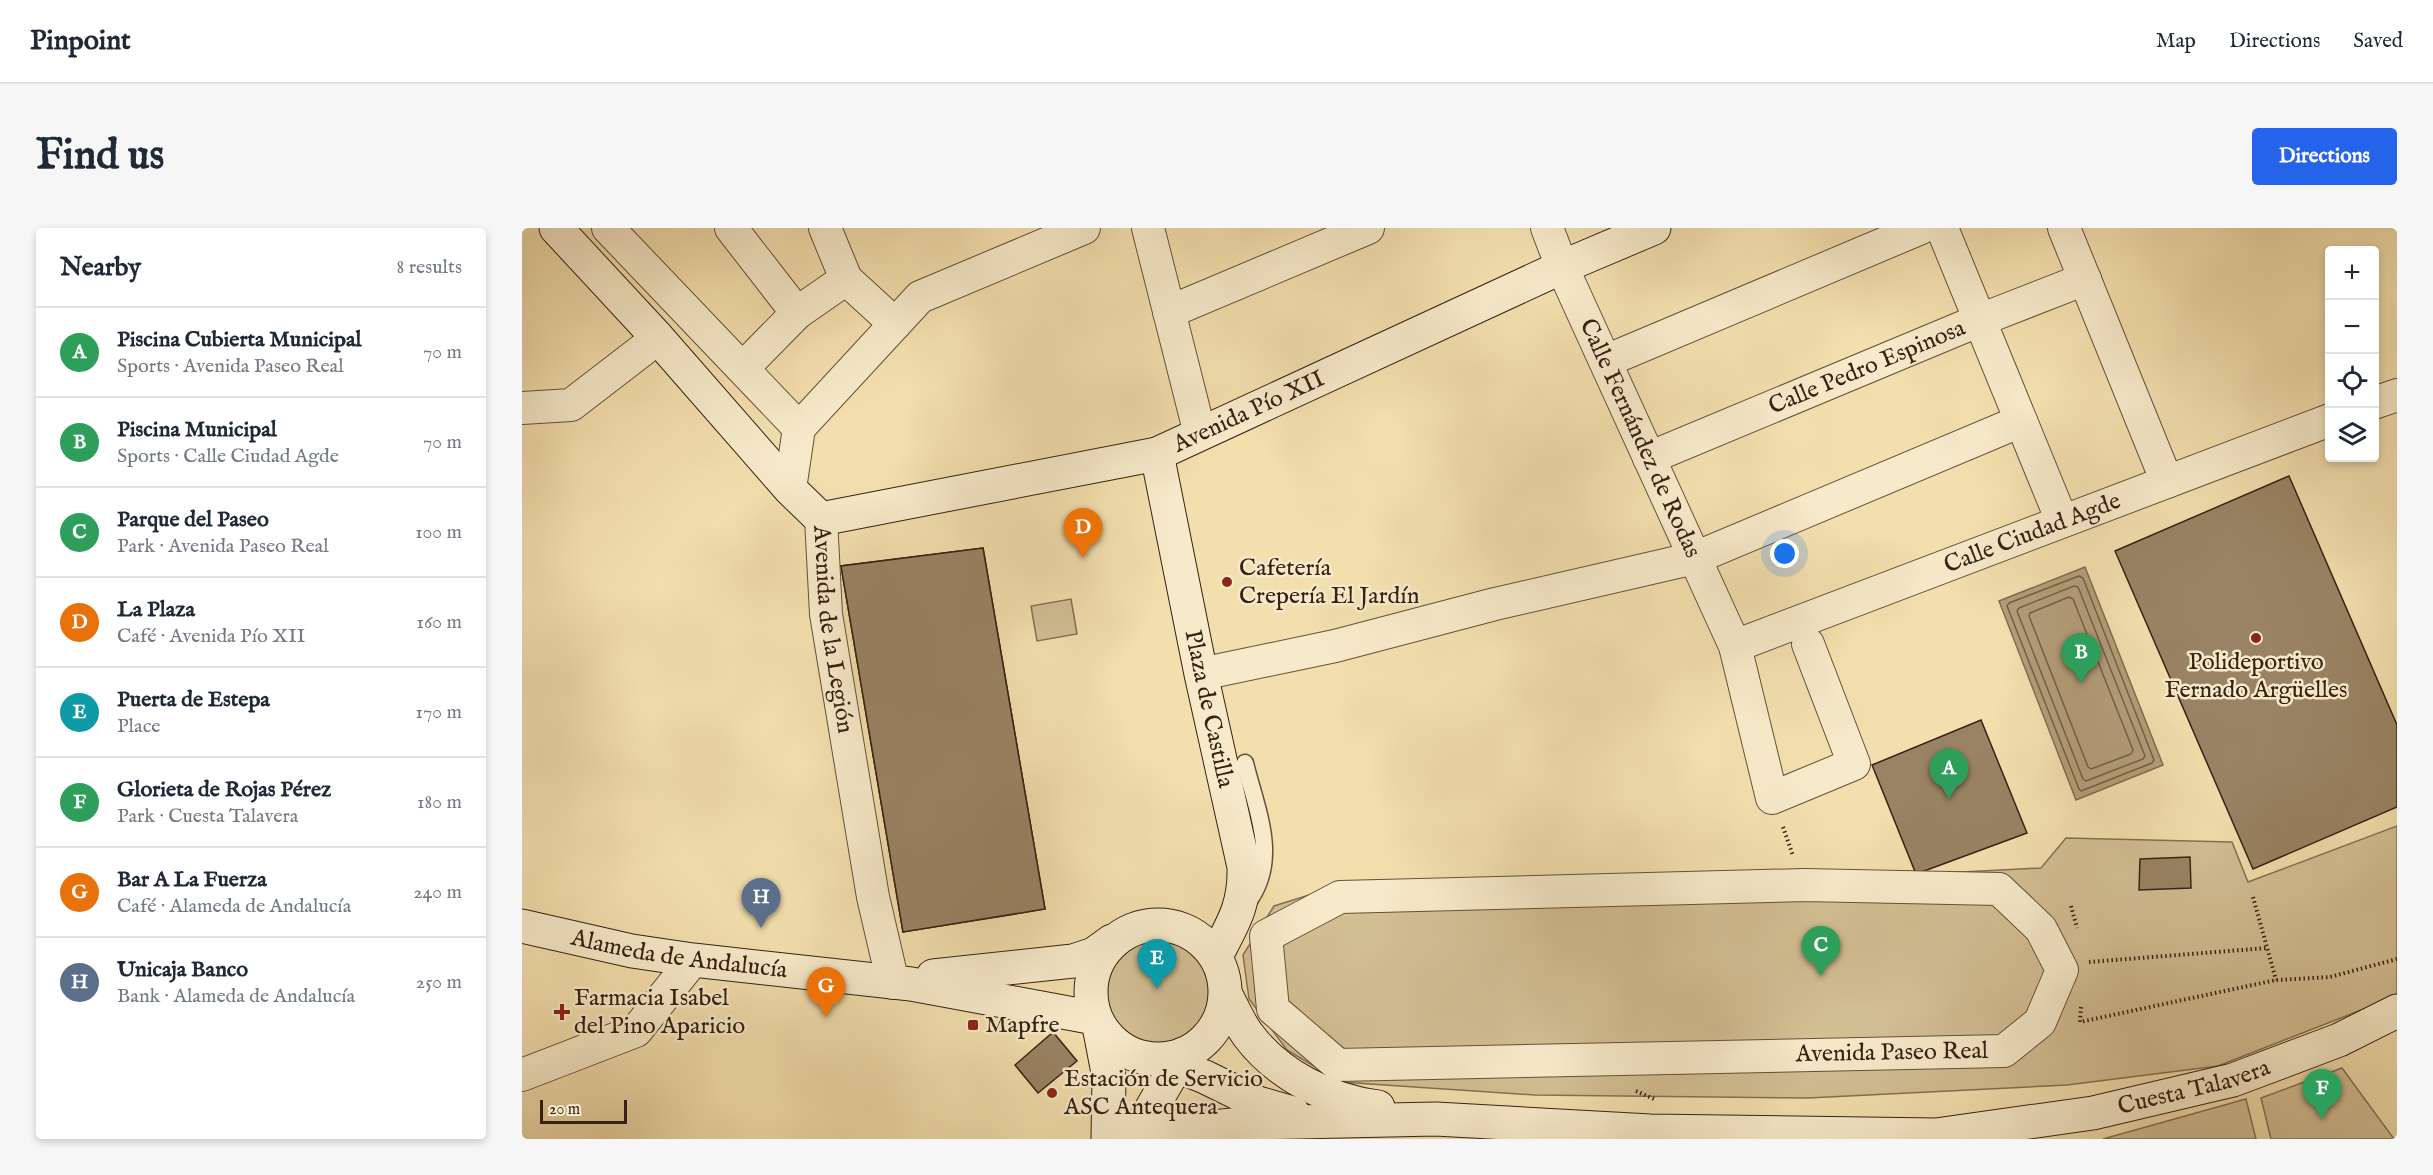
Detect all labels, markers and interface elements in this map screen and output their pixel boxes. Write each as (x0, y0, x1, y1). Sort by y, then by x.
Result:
text: Pinpoint (30, 24, 131, 59)
text: Map (2156, 28, 2196, 55)
text: Directions (2229, 28, 2320, 55)
text: Saved (2353, 28, 2403, 55)
button: Directions (2252, 128, 2397, 185)
text: Find us (36, 130, 164, 183)
map controls (2325, 246, 2379, 462)
button: + (2325, 246, 2379, 300)
text: Nearby (60, 251, 141, 284)
text: 8 results (396, 255, 462, 280)
button: − (2325, 300, 2379, 354)
street label: Calle Pedro Espinosa (1764, 312, 1970, 422)
street label: Calle Fernández de Rodas (1572, 314, 1708, 563)
text: Piscina Cubierta Municipal (117, 326, 361, 354)
text: A (73, 340, 86, 365)
text: 70 m (423, 340, 462, 365)
text: Sports · Avenida Paseo Real (117, 354, 344, 379)
button: locate (2325, 354, 2379, 408)
street label: Avenida Pío XII (1167, 363, 1329, 460)
button: layers (2325, 408, 2379, 462)
text: Piscina Municipal (117, 416, 277, 444)
text: B (73, 430, 86, 455)
text: 70 m (423, 430, 462, 455)
text: Sports · Calle Ciudad Agde (117, 444, 339, 469)
street label: Calle Ciudad Agde (1939, 485, 2125, 581)
text: Parque del Paseo (117, 506, 269, 534)
pin: D (1064, 508, 1102, 558)
text: C (72, 520, 87, 545)
text: 100 m (415, 520, 462, 545)
street label: Avenida de la Legión (806, 523, 861, 736)
text: Park · Avenida Paseo Real (117, 534, 329, 559)
your location (1770, 539, 1799, 568)
place label: Cafetería Crepería El Jardín (1239, 553, 1420, 612)
marker: Cafetería Crepería El Jardín (1220, 575, 1234, 589)
text: La Plaza (117, 596, 195, 624)
text: D (71, 610, 88, 635)
text: 160 m (416, 610, 462, 635)
text: Café · Avenida Pío XII (117, 624, 305, 649)
street label: Plaza de Castilla (1177, 627, 1242, 791)
marker: Polideportivo Fernado Argüelles (2249, 631, 2263, 645)
pin: B (2062, 634, 2100, 683)
place label: Polideportivo Fernado Argüelles (2164, 647, 2348, 706)
text: Puerta de Estepa (117, 686, 270, 714)
text: E (73, 700, 86, 725)
text: 170 m (416, 700, 462, 725)
text: Place (117, 714, 160, 739)
pin: A (1930, 750, 1968, 799)
text: Glorieta de Rojas Pérez (117, 776, 331, 804)
text: F (73, 790, 86, 815)
text: 180 m (417, 790, 462, 815)
text: Park · Cuesta Talavera (117, 804, 298, 829)
text: Bar A La Fuerza (117, 866, 267, 894)
pin: H (742, 878, 780, 928)
text: G (72, 880, 87, 905)
text: 240 m (413, 880, 462, 905)
text: Café · Alameda de Andalucía (117, 894, 351, 919)
street label: Alameda de Andalucía (567, 922, 789, 986)
pin: C (1802, 926, 1840, 976)
pin: E (1138, 940, 1176, 989)
text: Unicaja Banco (117, 956, 248, 984)
pin: G (806, 968, 846, 1017)
text: H (71, 970, 88, 995)
text: 250 m (416, 970, 462, 995)
place label: Farmacia Isabel del Pino Aparicio (574, 983, 745, 1042)
text: Bank · Alameda de Andalucía (117, 984, 355, 1009)
marker: Farmacia Isabel del Pino Aparicio (555, 1005, 569, 1019)
place label: Mapfre (985, 1010, 1059, 1041)
marker: Mapfre (966, 1018, 980, 1032)
street label: Avenida Paseo Real (1794, 1036, 1989, 1070)
street label: Cuesta Talavera (2115, 1052, 2275, 1122)
place label: Estación de Servicio ASC Antequera (1063, 1064, 1263, 1123)
pin: F (2302, 1070, 2342, 1119)
marker: Estación de Servicio ASC Antequera (1045, 1086, 1059, 1100)
scale bar (540, 1097, 627, 1124)
text: 20 m (549, 1100, 580, 1120)

